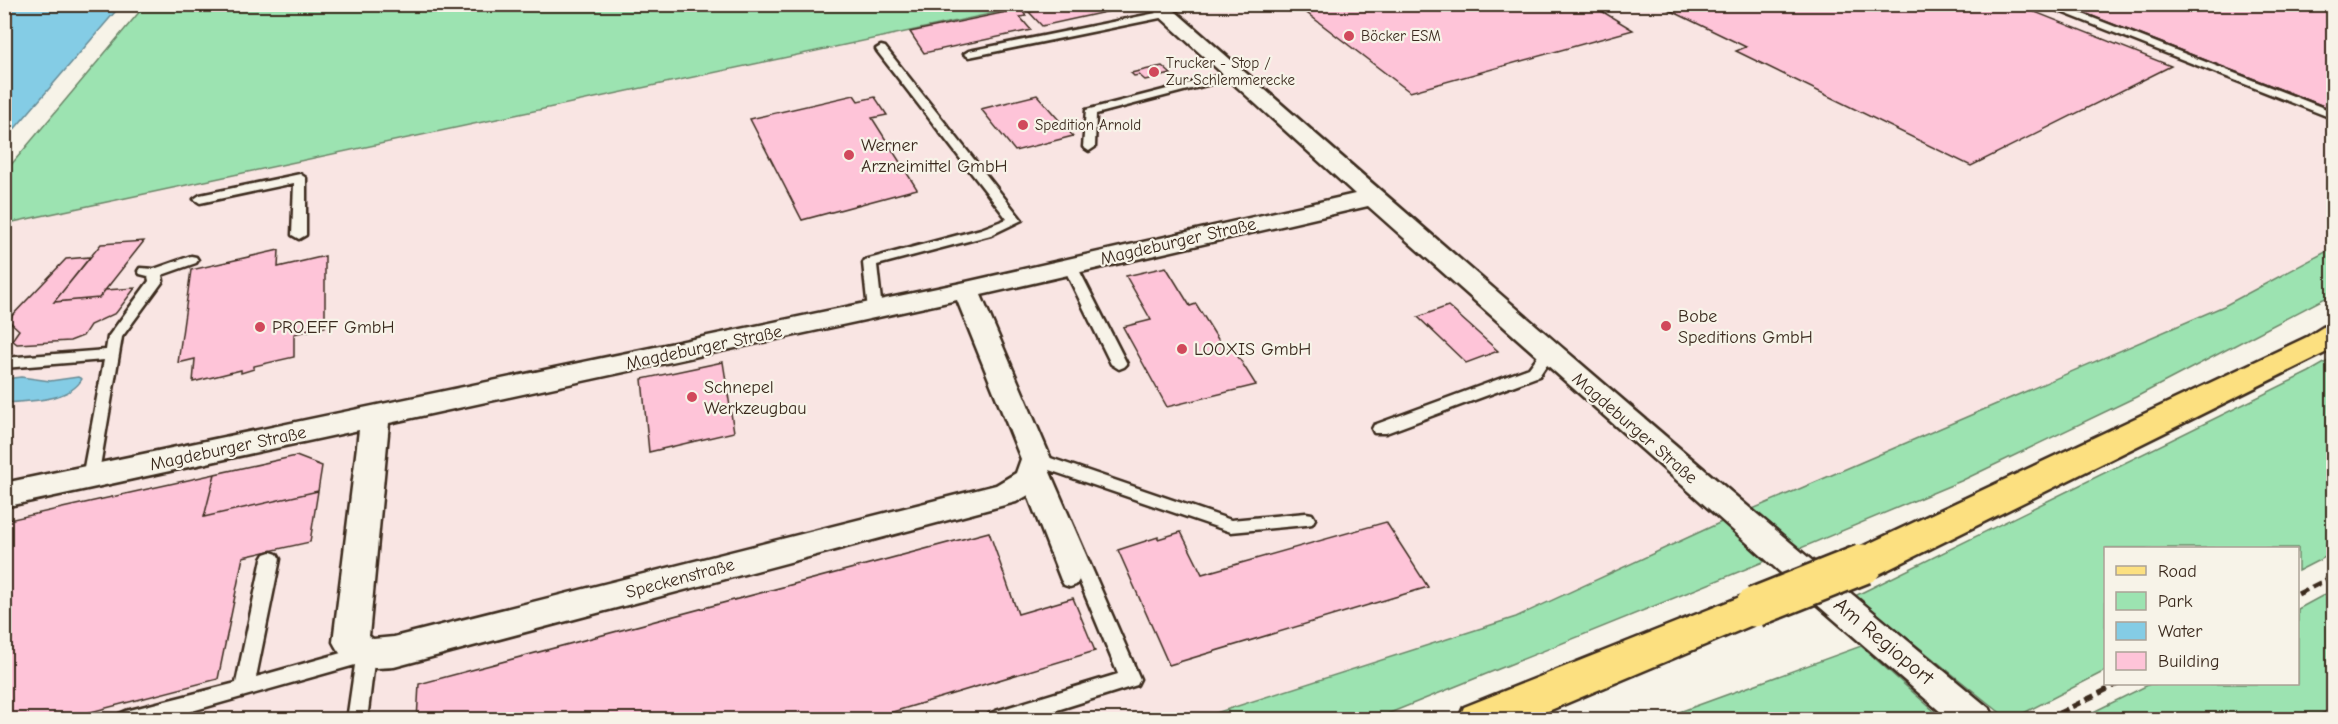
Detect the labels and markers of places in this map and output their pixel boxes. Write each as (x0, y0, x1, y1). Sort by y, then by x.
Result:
place label: Böcker ESM (1361, 27, 1441, 45)
marker: Böcker ESM (1342, 29, 1356, 43)
place label: Trucker - Stop / Zur Schlemmerecke (1166, 54, 1295, 89)
marker: Trucker - Stop / Zur Schlemmerecke (1147, 65, 1161, 79)
place label: Spedition Arnold (1035, 116, 1141, 134)
marker: Spedition Arnold (1016, 118, 1030, 132)
place label: Werner Arzneimittel GmbH (861, 135, 1008, 177)
marker: Werner Arzneimittel GmbH (842, 148, 856, 162)
place label: Bobe Speditions GmbH (1678, 306, 1813, 348)
place label: PRO.EFF GmbH (272, 317, 395, 338)
marker: Bobe Speditions GmbH (1659, 319, 1673, 333)
marker: PRO.EFF GmbH (253, 320, 267, 334)
place label: LOOXIS GmbH (1194, 339, 1311, 360)
marker: LOOXIS GmbH (1175, 342, 1189, 356)
place label: Schnepel Werkzeugbau (704, 377, 807, 419)
marker: Schnepel Werkzeugbau (685, 390, 699, 404)

